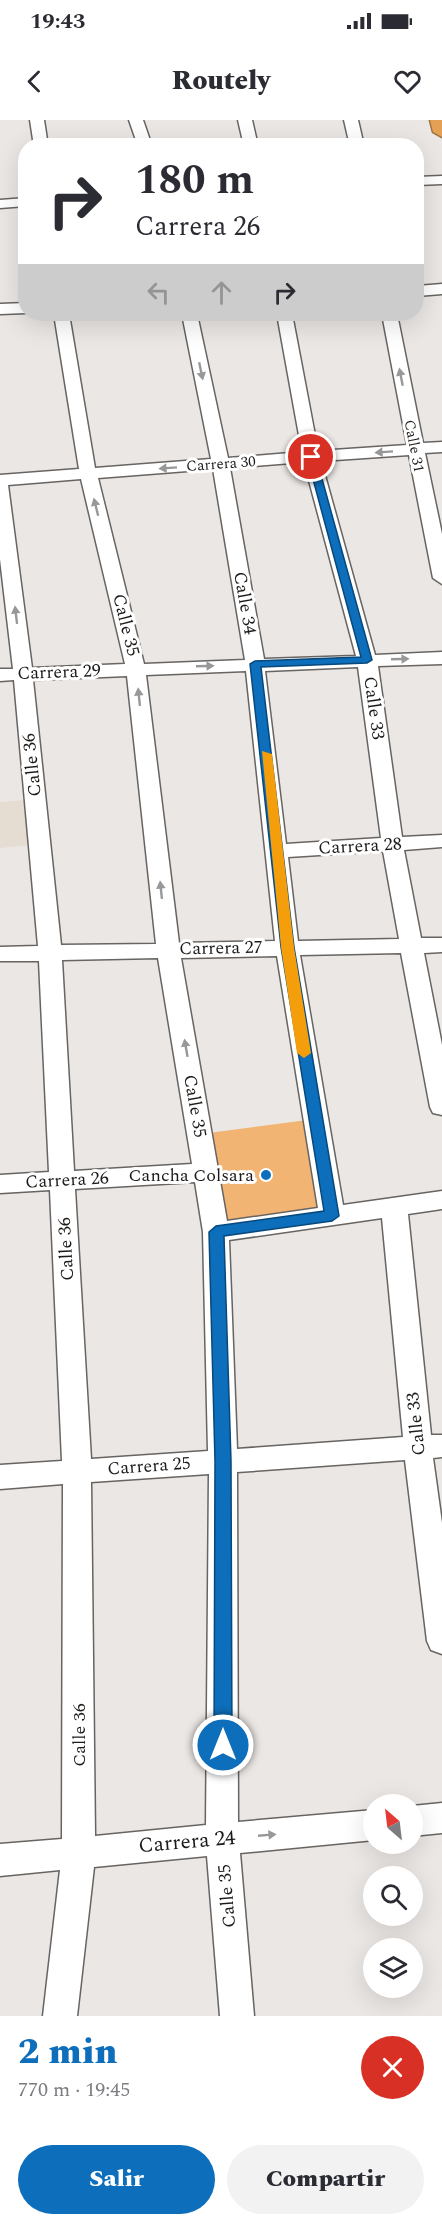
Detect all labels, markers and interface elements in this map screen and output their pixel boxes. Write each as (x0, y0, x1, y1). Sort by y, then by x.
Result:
text: 19:43 (30, 5, 85, 38)
text: Routely (172, 60, 270, 102)
icon: back (18, 65, 51, 98)
icon: heart (391, 65, 424, 98)
text: 180 m (135, 149, 254, 212)
icon: right (36, 162, 114, 240)
text: Carrera 26 (135, 206, 260, 248)
icon: left (142, 276, 175, 309)
icon: ahead (205, 276, 238, 309)
icon: right (268, 276, 301, 309)
one-way arrow (197, 361, 207, 380)
one-way arrow (396, 367, 405, 386)
street label: Calle 31 (398, 418, 430, 474)
pin (285, 431, 336, 482)
icon: arrive (294, 440, 327, 473)
one-way arrow (374, 447, 393, 456)
street label: Carrera 30 (185, 450, 257, 478)
one-way arrow (159, 463, 178, 473)
one-way arrow (91, 497, 101, 516)
street label: Calle 34 (226, 569, 264, 637)
street label: Calle 35 (105, 591, 147, 659)
one-way arrow (11, 606, 21, 625)
one-way arrow (391, 654, 410, 663)
street label: Carrera 29 (17, 657, 101, 687)
one-way arrow (196, 662, 215, 671)
street label: Calle 33 (356, 675, 392, 741)
one-way arrow (135, 687, 144, 706)
street label: Calle 36 (15, 732, 49, 798)
street label: Carrera 28 (318, 830, 402, 862)
one-way arrow (156, 881, 166, 900)
street label: Carrera 27 (179, 934, 263, 962)
one-way arrow (181, 1039, 190, 1058)
street label: Calle 35 (176, 1072, 214, 1140)
place label: Cancha Colsara (129, 1162, 254, 1189)
street label: Carrera 26 (25, 1164, 109, 1196)
marker: Cancha Colsara (259, 1168, 273, 1182)
street label: Calle 36 (51, 1217, 81, 1281)
street label: Calle 33 (399, 1391, 433, 1457)
street label: Carrera 25 (106, 1450, 192, 1482)
street label: Calle 36 (66, 1703, 93, 1767)
position arrow (191, 1713, 255, 1777)
north arrow (363, 1794, 423, 1854)
map controls (363, 1794, 423, 1998)
street label: Carrera 24 (137, 1822, 237, 1862)
one-way arrow (258, 1830, 277, 1840)
street label: Calle 35 (211, 1863, 243, 1929)
button: search (363, 1866, 423, 1926)
button: layers (363, 1938, 423, 1998)
text: 2 min (18, 2025, 118, 2080)
button: close (361, 2036, 424, 2099)
text: 770 m · 19:45 (18, 2075, 130, 2105)
button: Salir (18, 2145, 215, 2214)
button: Compartir (227, 2145, 424, 2214)

